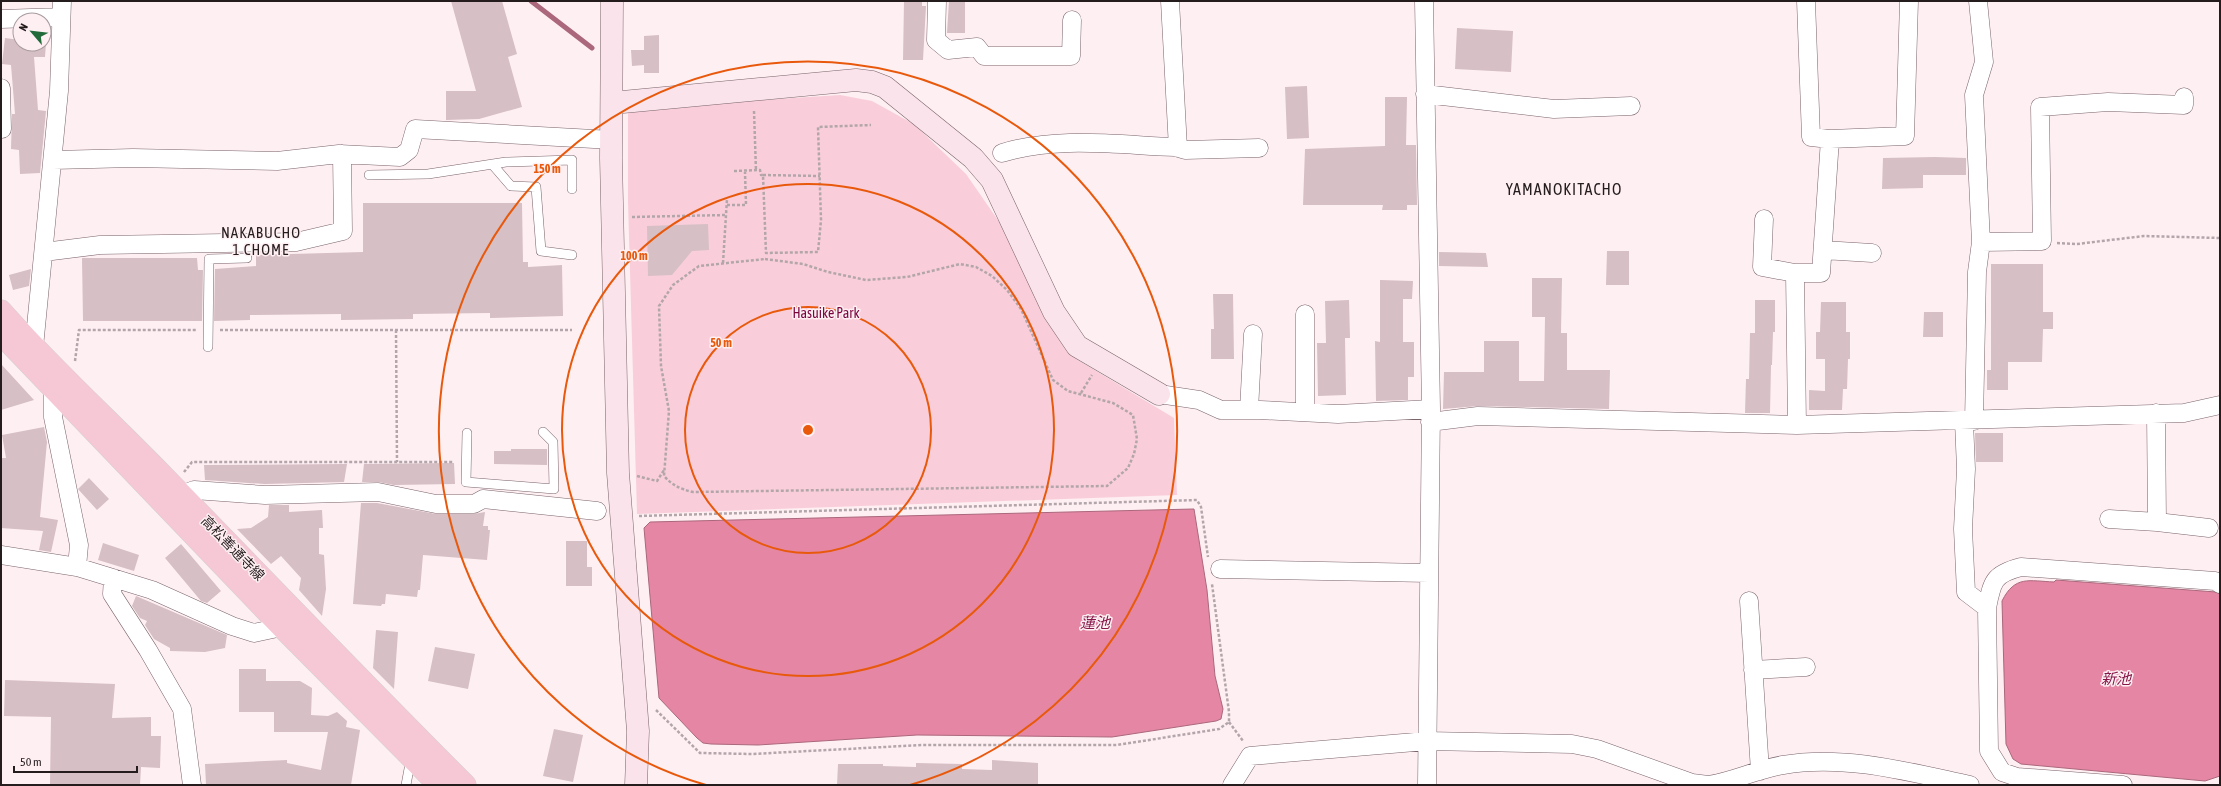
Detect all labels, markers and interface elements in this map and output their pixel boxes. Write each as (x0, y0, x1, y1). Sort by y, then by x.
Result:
north arrow (12, 12, 52, 52)
text: N (16, 22, 30, 33)
text: 150 m (533, 162, 561, 176)
district label: YAMANOKITACHO (1506, 180, 1622, 198)
district label: NAKABUCHO 1 CHOME (221, 224, 301, 258)
text: 100 m (620, 249, 648, 263)
park label: Hasuike Park (792, 305, 860, 321)
text: 50 m (710, 336, 732, 350)
centre of rings (801, 423, 815, 437)
street label: 高松善通寺線 (198, 512, 268, 584)
water label: 蓮池 (1080, 614, 1112, 631)
water label: 新池 (2101, 670, 2133, 687)
scale bar (14, 748, 137, 774)
text: 50 m (20, 755, 42, 769)

